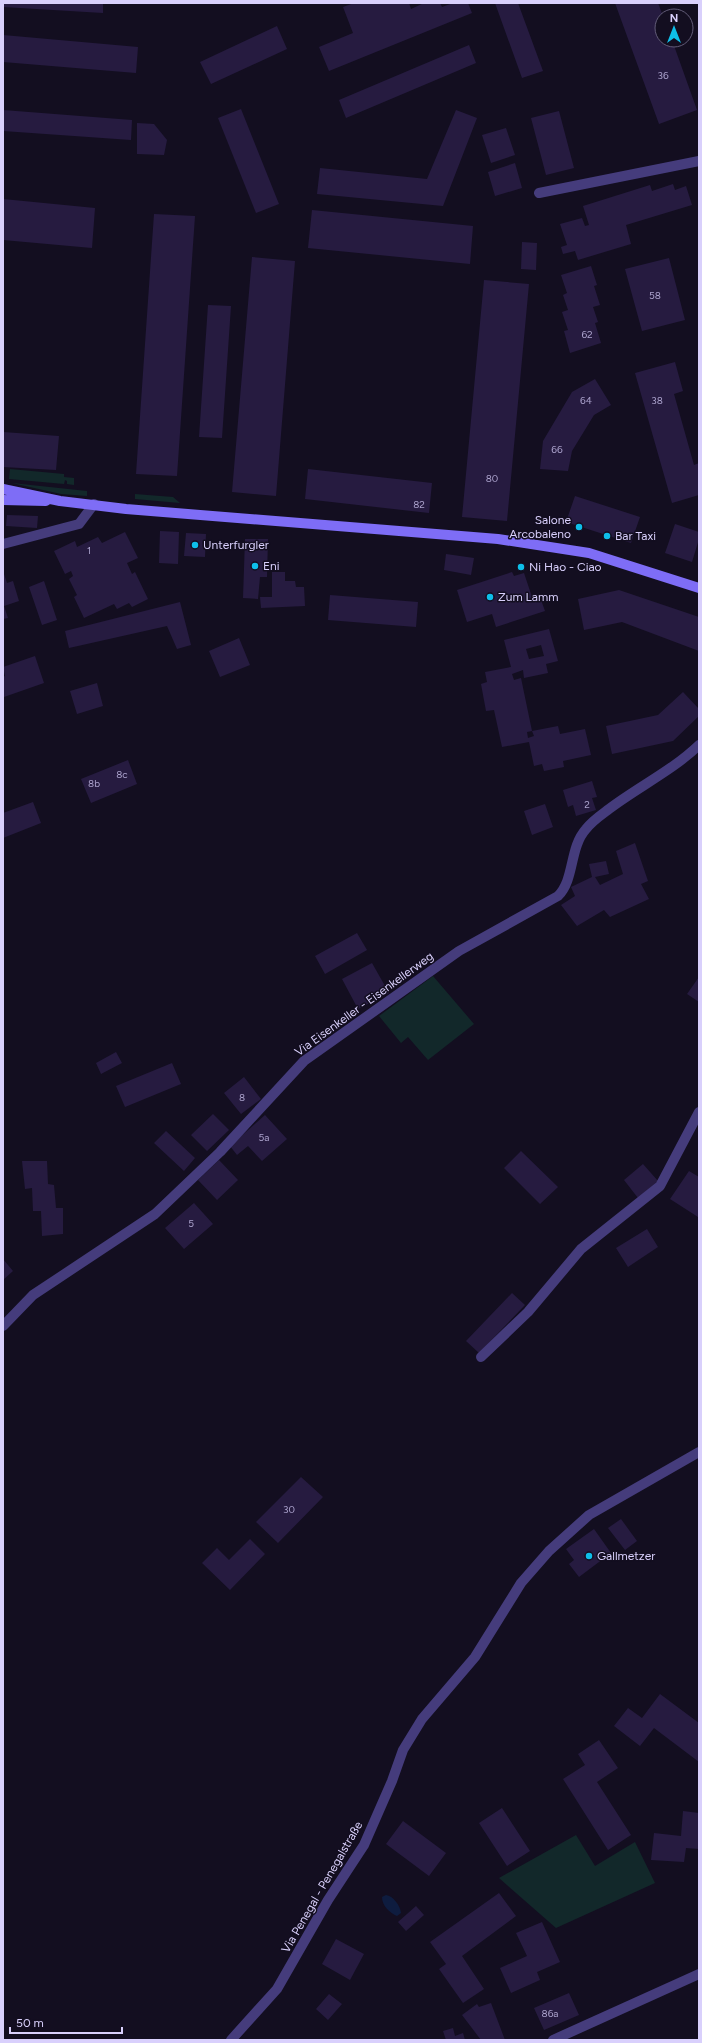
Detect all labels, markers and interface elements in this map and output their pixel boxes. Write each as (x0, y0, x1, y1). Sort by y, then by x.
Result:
north arrow (654, 8, 694, 48)
text: N (670, 12, 678, 25)
house number: 36 (657, 69, 669, 82)
house number: 58 (649, 289, 661, 302)
house number: 62 (581, 328, 593, 341)
house number: 64 (580, 394, 592, 407)
house number: 38 (651, 394, 663, 407)
house number: 66 (551, 443, 563, 456)
house number: 80 (486, 472, 498, 485)
house number: 82 (413, 498, 425, 511)
place label: Salone Arcobaleno (509, 513, 571, 541)
marker: Salone Arcobaleno (574, 522, 584, 532)
place label: Bar Taxi (615, 529, 656, 543)
marker: Bar Taxi (602, 531, 612, 541)
place label: Unterfurgler (203, 538, 269, 552)
marker: Unterfurgler (190, 540, 200, 550)
house number: 1 (87, 544, 91, 557)
place label: Eni (263, 559, 280, 573)
place label: Ni Hao - Ciao (529, 560, 602, 574)
marker: Eni (250, 561, 260, 571)
marker: Ni Hao - Ciao (516, 562, 526, 572)
place label: Zum Lamm (498, 590, 558, 604)
marker: Zum Lamm (485, 592, 495, 602)
house number: 8c (116, 768, 128, 781)
house number: 8b (88, 777, 100, 790)
house number: 2 (584, 798, 590, 811)
street label: Via Eisenkeller - Eisenkellerweg (292, 949, 436, 1059)
house number: 8 (239, 1091, 245, 1104)
house number: 5a (259, 1131, 269, 1144)
house number: 5 (188, 1217, 194, 1230)
house number: 30 (283, 1503, 295, 1516)
place label: Gallmetzer (597, 1549, 655, 1563)
marker: Gallmetzer (584, 1551, 594, 1561)
street label: Via Penegal - Penegalstraße (279, 1818, 366, 1955)
house number: 86a (542, 2007, 558, 2020)
scale bar (10, 2009, 122, 2035)
text: 50 m (16, 2016, 44, 2030)

